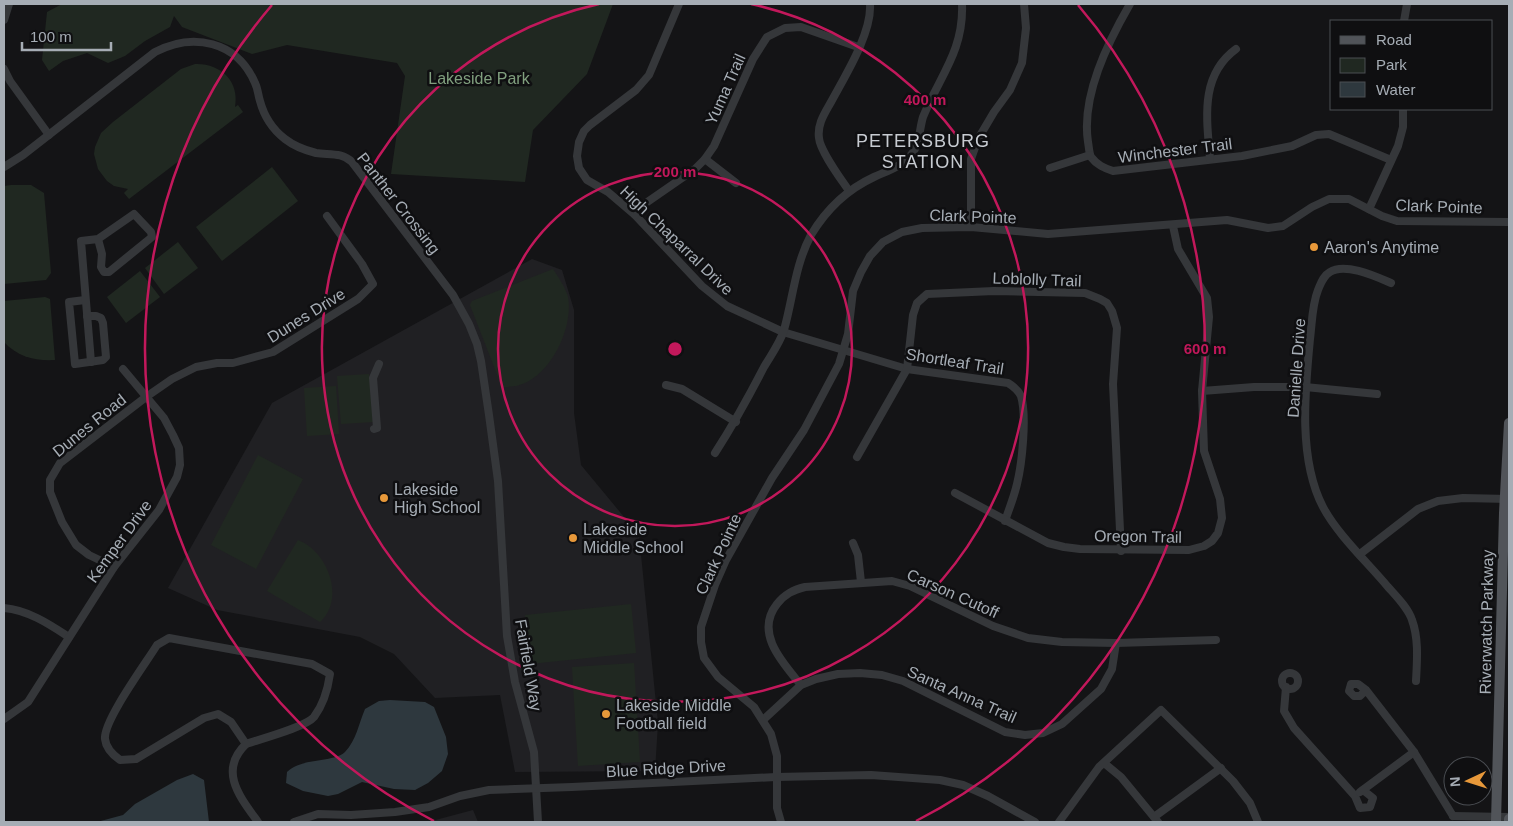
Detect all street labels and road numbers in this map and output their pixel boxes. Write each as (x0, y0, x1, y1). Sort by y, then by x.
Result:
street label: Yuma Trail (702, 51, 749, 127)
street label: Winchester Trail (1117, 135, 1233, 166)
street label: Panther Crossing (354, 149, 443, 257)
street label: High Chaparral Drive (617, 182, 736, 298)
street label: Clark Pointe (1395, 196, 1483, 217)
street label: Clark Pointe (929, 206, 1017, 227)
street label: Loblolly Trail (992, 269, 1082, 290)
street label: Dunes Drive (264, 285, 348, 346)
street label: Danielle Drive (1285, 318, 1308, 418)
street label: Shortleaf Trail (905, 345, 1005, 378)
street label: Dunes Road (49, 391, 129, 460)
street label: Kemper Drive (84, 497, 155, 586)
street label: Clark Pointe (692, 511, 745, 597)
street label: Oregon Trail (1094, 527, 1182, 546)
street label: Riverwatch Parkway (1477, 549, 1496, 695)
street label: Carson Cutoff (904, 566, 1002, 621)
street label: Fairfield Way (512, 618, 545, 712)
street label: Santa Anna Trail (905, 663, 1019, 726)
street label: Blue Ridge Drive (606, 757, 727, 780)

